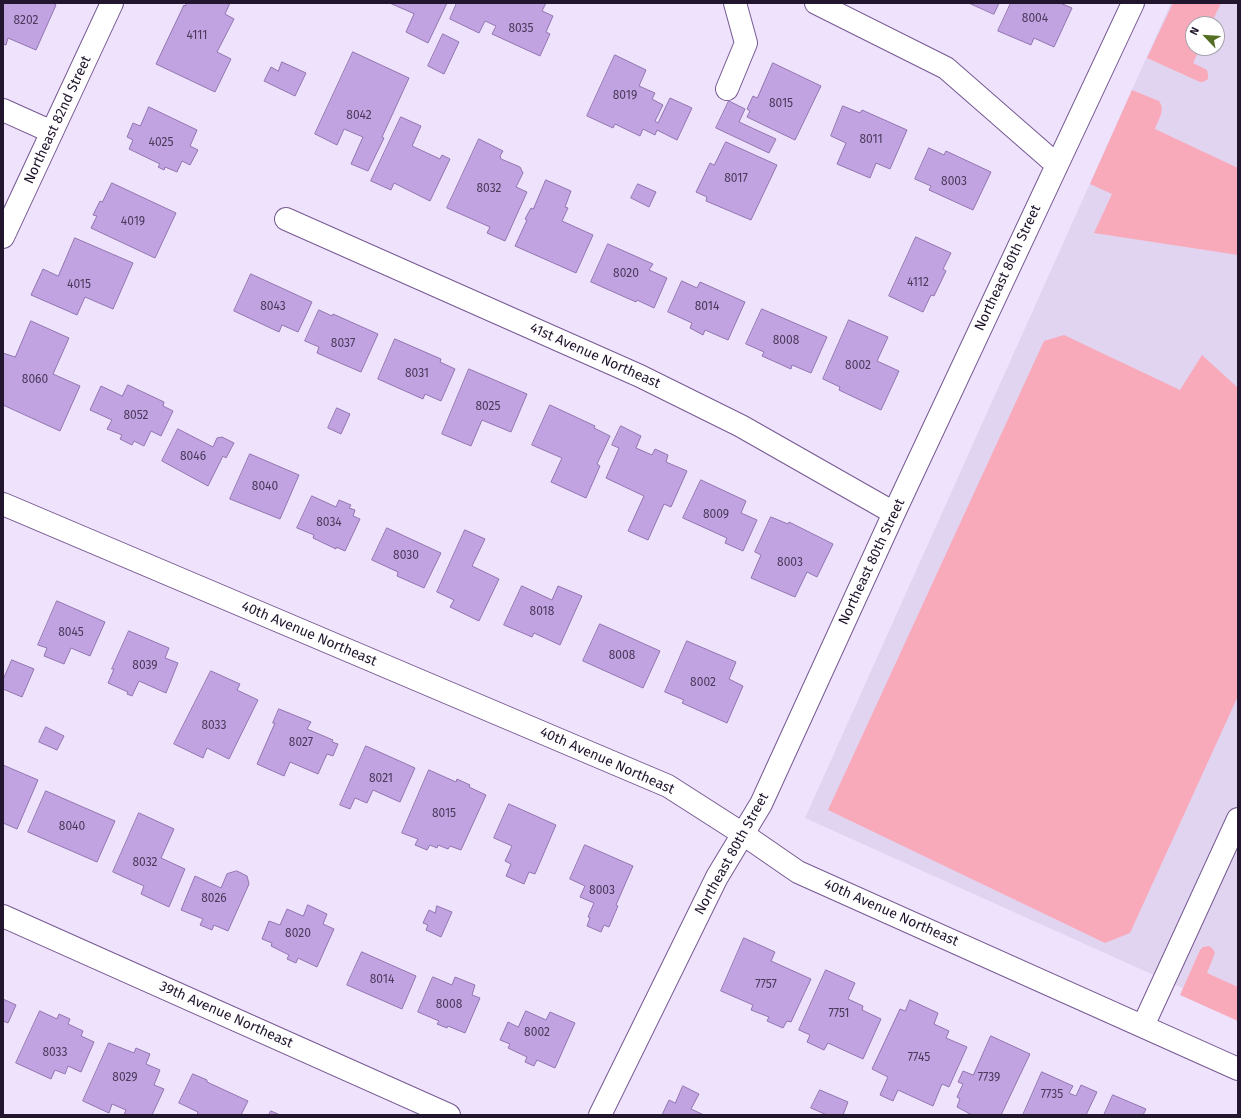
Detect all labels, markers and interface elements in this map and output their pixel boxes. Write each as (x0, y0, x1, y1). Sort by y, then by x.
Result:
house number: 8004 (1022, 12, 1048, 26)
house number: 8202 (14, 14, 38, 28)
north arrow (1185, 16, 1225, 56)
house number: 8035 (508, 22, 534, 36)
text: N (1187, 25, 1202, 37)
house number: 4111 (187, 29, 207, 43)
street label: Northeast 82nd Street (21, 53, 95, 187)
house number: 8019 (613, 89, 637, 103)
house number: 8015 (769, 97, 793, 111)
house number: 8042 (346, 109, 372, 123)
house number: 8011 (859, 133, 883, 147)
house number: 4025 (149, 136, 173, 150)
house number: 8017 (724, 172, 748, 186)
house number: 8003 (941, 175, 967, 189)
house number: 8032 (477, 182, 501, 196)
street label: Northeast 80th Street (971, 202, 1045, 334)
house number: 4019 (121, 215, 145, 229)
house number: 8020 (613, 267, 639, 281)
house number: 4112 (907, 276, 929, 290)
house number: 4015 (67, 278, 91, 292)
house number: 8043 (260, 300, 286, 314)
house number: 8014 (695, 300, 719, 314)
street label: 41st Avenue Northeast (527, 320, 663, 392)
house number: 8008 (773, 334, 799, 348)
house number: 8037 (331, 337, 355, 351)
house number: 8002 (845, 359, 871, 373)
house number: 8031 (405, 367, 429, 381)
house number: 8060 (22, 373, 48, 387)
house number: 8025 (475, 400, 501, 414)
house number: 8052 (123, 409, 149, 423)
house number: 8046 (180, 450, 206, 464)
house number: 8040 (252, 480, 278, 494)
street label: Northeast 80th Street (835, 496, 909, 628)
house number: 8009 (703, 508, 729, 522)
house number: 8034 (316, 516, 342, 530)
house number: 8030 (393, 549, 419, 563)
house number: 8003 (777, 556, 803, 570)
street label: 40th Avenue Northeast (239, 598, 379, 670)
house number: 8018 (530, 605, 554, 619)
house number: 8045 (58, 626, 84, 640)
house number: 8008 (609, 649, 635, 663)
house number: 8039 (132, 659, 158, 673)
house number: 8002 (690, 676, 716, 690)
house number: 8033 (201, 719, 227, 733)
street label: 40th Avenue Northeast (537, 724, 677, 798)
house number: 8027 (289, 736, 313, 750)
house number: 8021 (369, 772, 393, 786)
street label: Northeast 80th Street (691, 790, 773, 918)
house number: 8015 (432, 807, 456, 821)
house number: 8040 (59, 820, 85, 834)
house number: 8032 (133, 856, 157, 870)
street label: 40th Avenue Northeast (821, 876, 961, 950)
house number: 8003 (589, 884, 615, 898)
house number: 8026 (201, 892, 227, 906)
house number: 8020 (285, 927, 311, 941)
house number: 8014 (370, 973, 394, 987)
street label: 39th Avenue Northeast (157, 978, 295, 1052)
house number: 7757 (755, 978, 777, 992)
house number: 8008 (436, 998, 462, 1012)
house number: 7751 (828, 1007, 850, 1021)
house number: 8002 (524, 1026, 550, 1040)
house number: 8033 (42, 1046, 68, 1060)
house number: 7745 (908, 1051, 930, 1065)
house number: 8029 (112, 1071, 138, 1085)
house number: 7739 (978, 1071, 1000, 1085)
house number: 7735 (1041, 1088, 1063, 1102)

